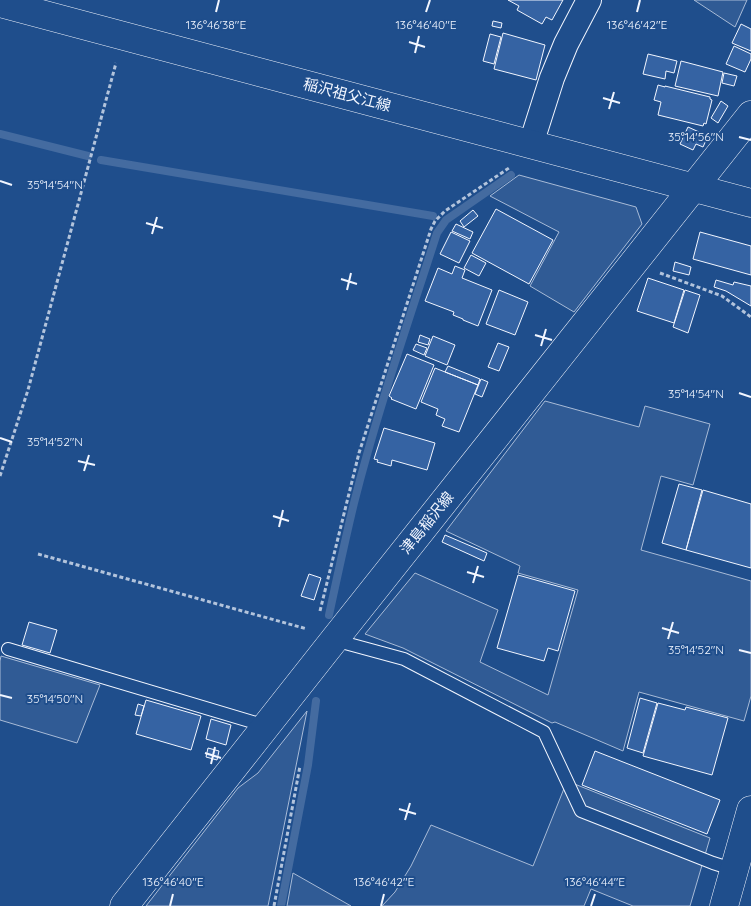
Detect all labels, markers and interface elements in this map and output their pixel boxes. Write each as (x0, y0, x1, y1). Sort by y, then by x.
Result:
text: 136°46'38"E (186, 17, 246, 32)
text: 136°46'40"E (395, 17, 457, 32)
text: 136°46'42"E (607, 17, 668, 32)
street label: 稲沢祖父江線 (301, 74, 393, 115)
text: 35°14'56"N (668, 129, 724, 144)
text: 35°14'54"N (27, 177, 83, 192)
text: 35°14'54"N (668, 386, 724, 401)
text: 35°14'52"N (27, 434, 83, 449)
street label: 津島稲沢線 (396, 488, 458, 558)
text: 35°14'52"N (668, 642, 724, 657)
text: 35°14'50"N (27, 691, 83, 706)
text: 136°46'40"E (142, 874, 204, 889)
text: 136°46'42"E (354, 874, 415, 889)
text: 136°46'44"E (565, 874, 625, 889)

